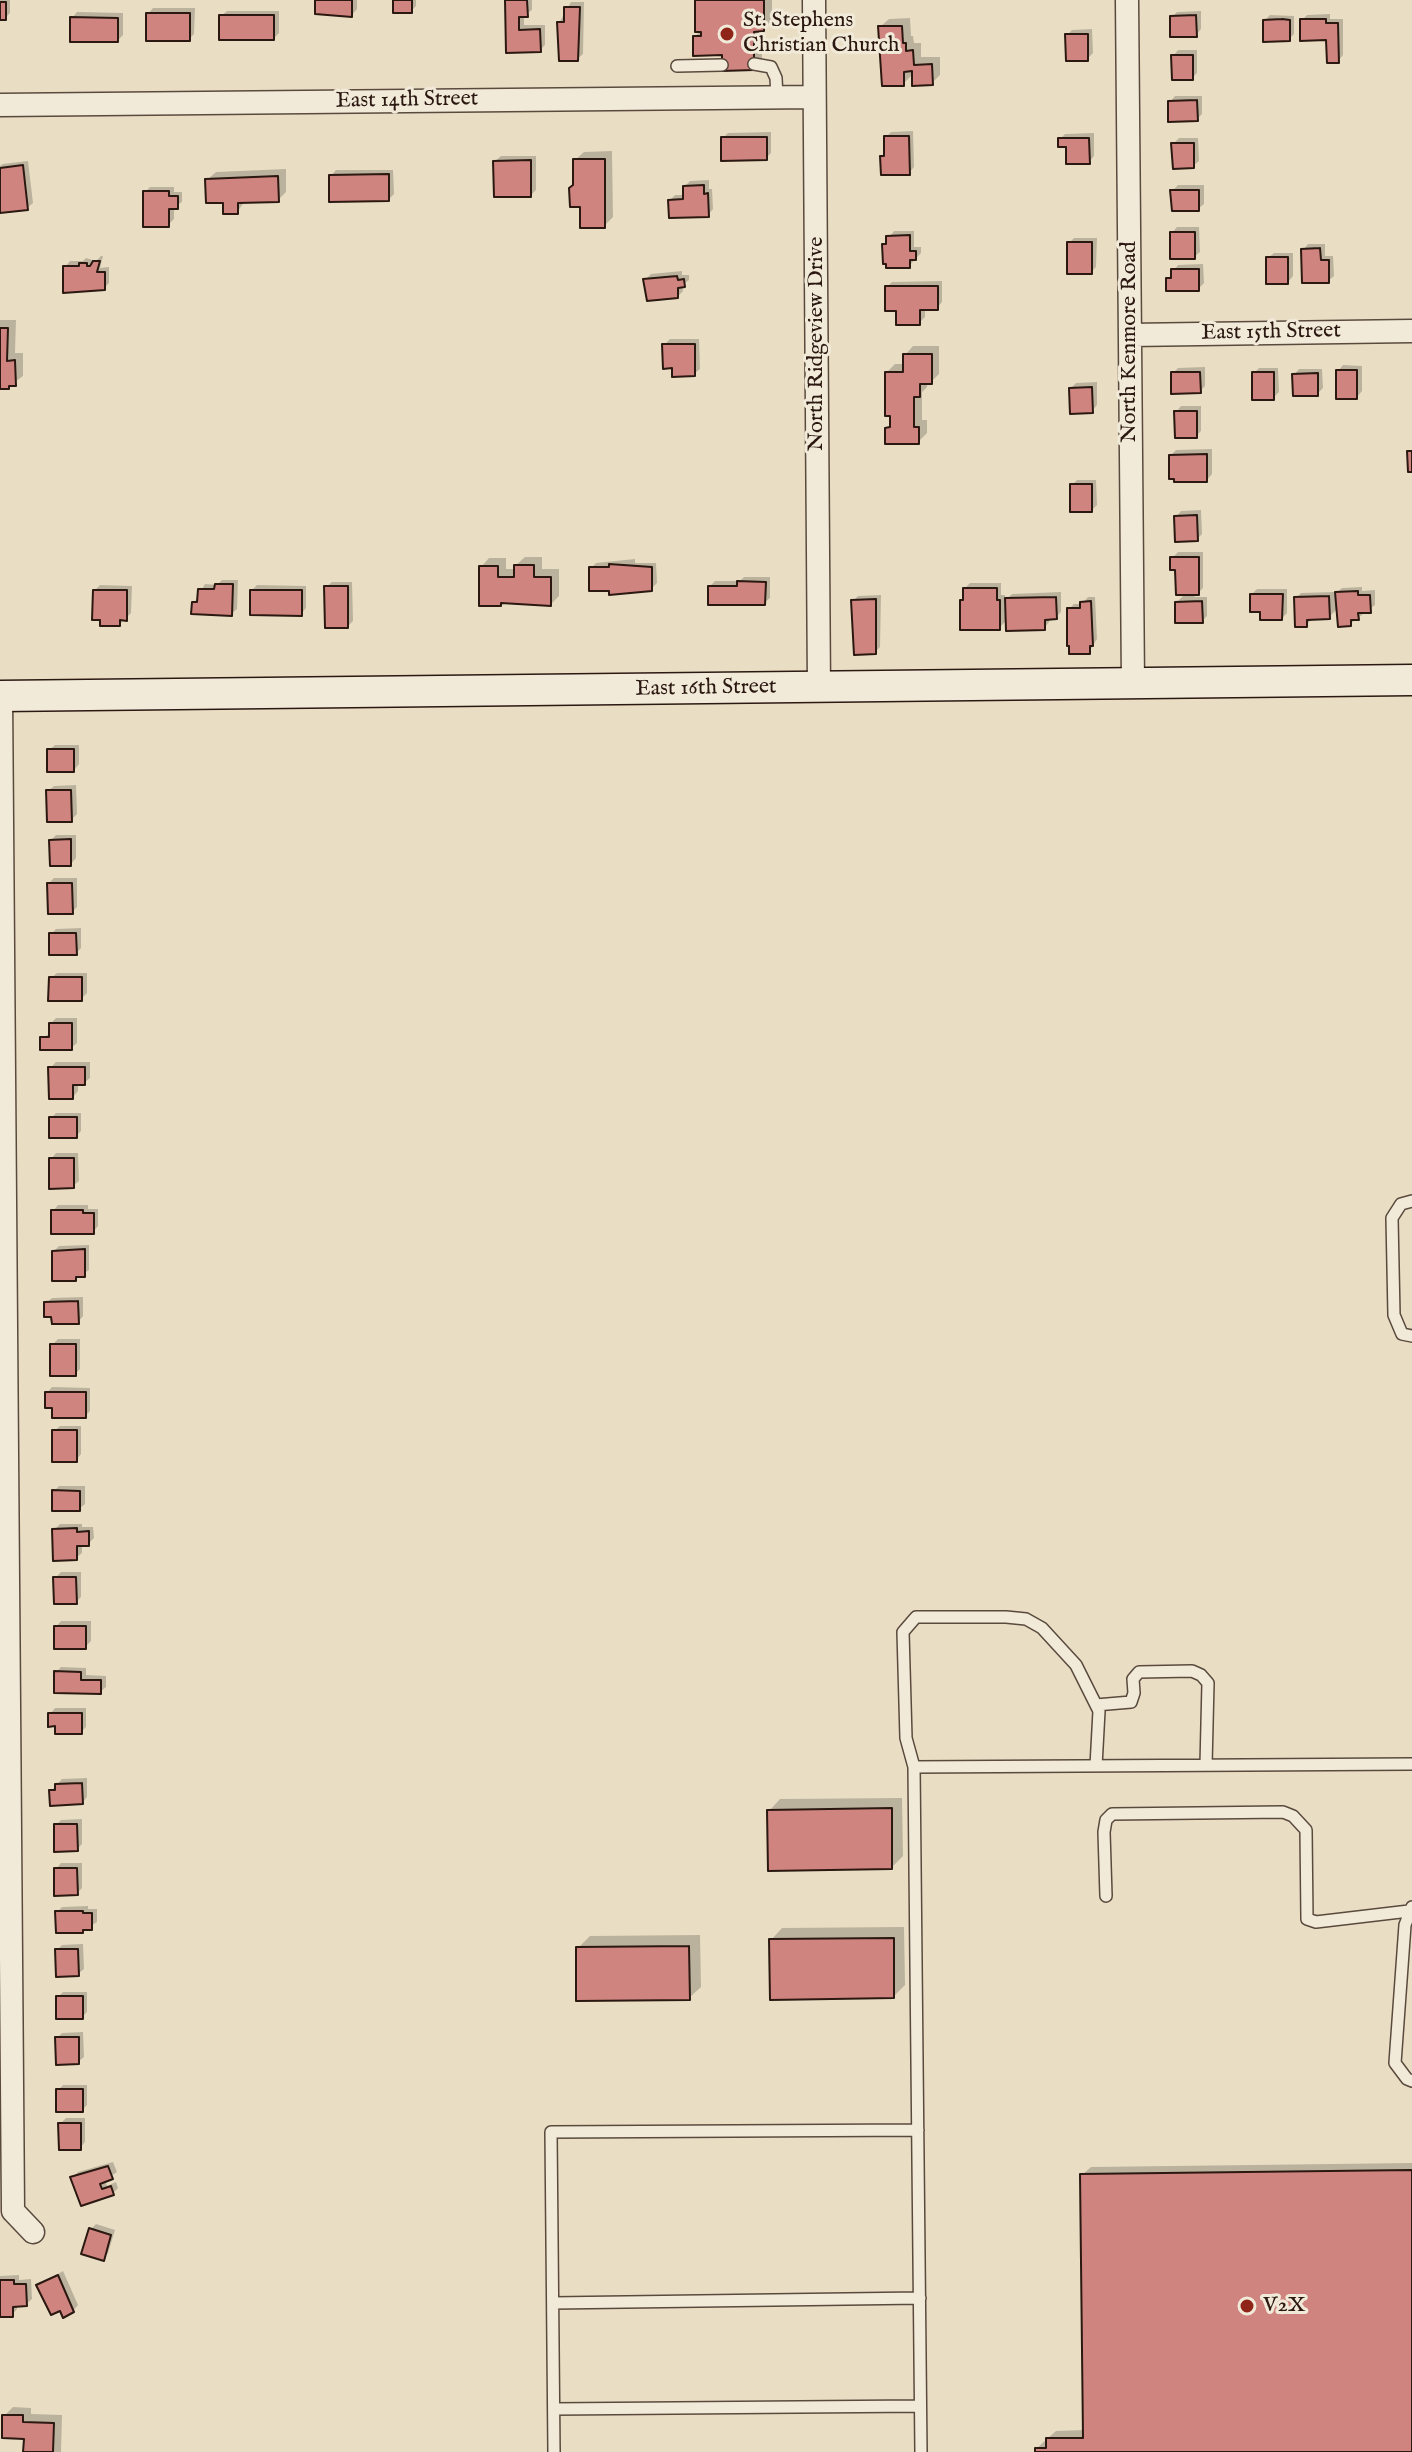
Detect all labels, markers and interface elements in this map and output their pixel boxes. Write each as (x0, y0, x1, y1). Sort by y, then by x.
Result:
place label: St. Stephens Christian Church (743, 8, 900, 60)
marker: St. Stephens Christian Church (718, 25, 736, 43)
street label: East 14th Street (336, 87, 478, 115)
street label: North Ridgeview Drive (804, 237, 830, 451)
street label: North Kenmore Road (1117, 241, 1143, 443)
street label: East 15th Street (1201, 319, 1341, 347)
street label: East 16th Street (635, 675, 777, 703)
place label: V2X (1263, 2293, 1306, 2319)
marker: V2X (1238, 2297, 1256, 2315)

